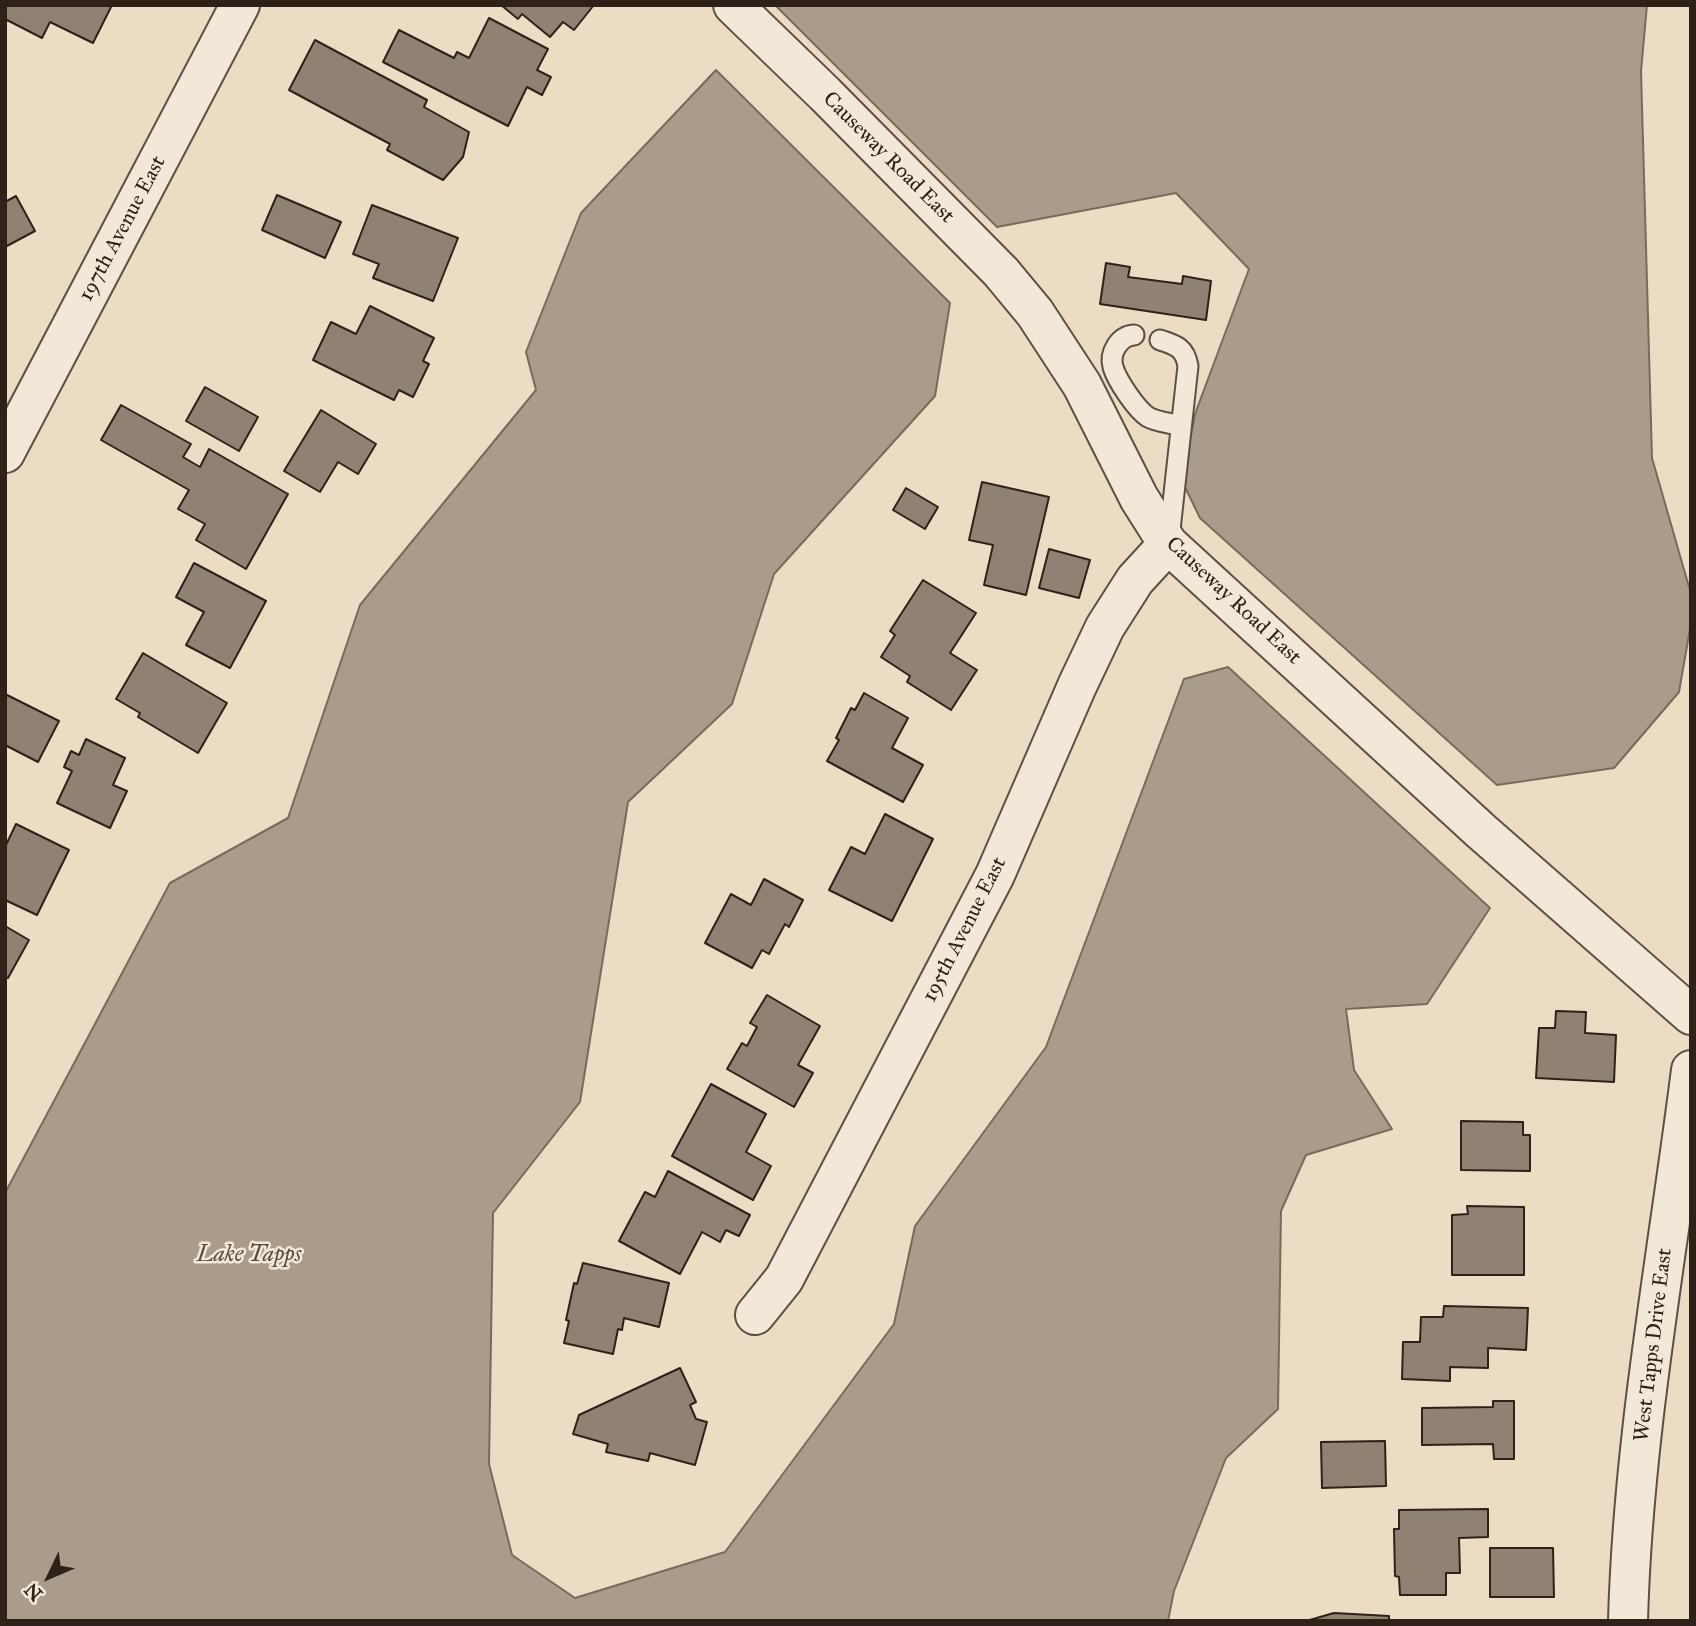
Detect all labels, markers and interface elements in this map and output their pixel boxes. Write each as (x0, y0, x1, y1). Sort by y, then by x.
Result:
street label: Causeway Road East (817, 87, 959, 229)
street label: 197th Avenue East (74, 152, 172, 306)
street label: Causeway Road East (1160, 532, 1306, 670)
street label: 195th Avenue East (918, 853, 1012, 1007)
water label: Lake Tapps (197, 1241, 301, 1269)
street label: West Tapps Drive East (1630, 1247, 1678, 1443)
north arrow (14, 1542, 84, 1612)
text: N (20, 1578, 47, 1606)

